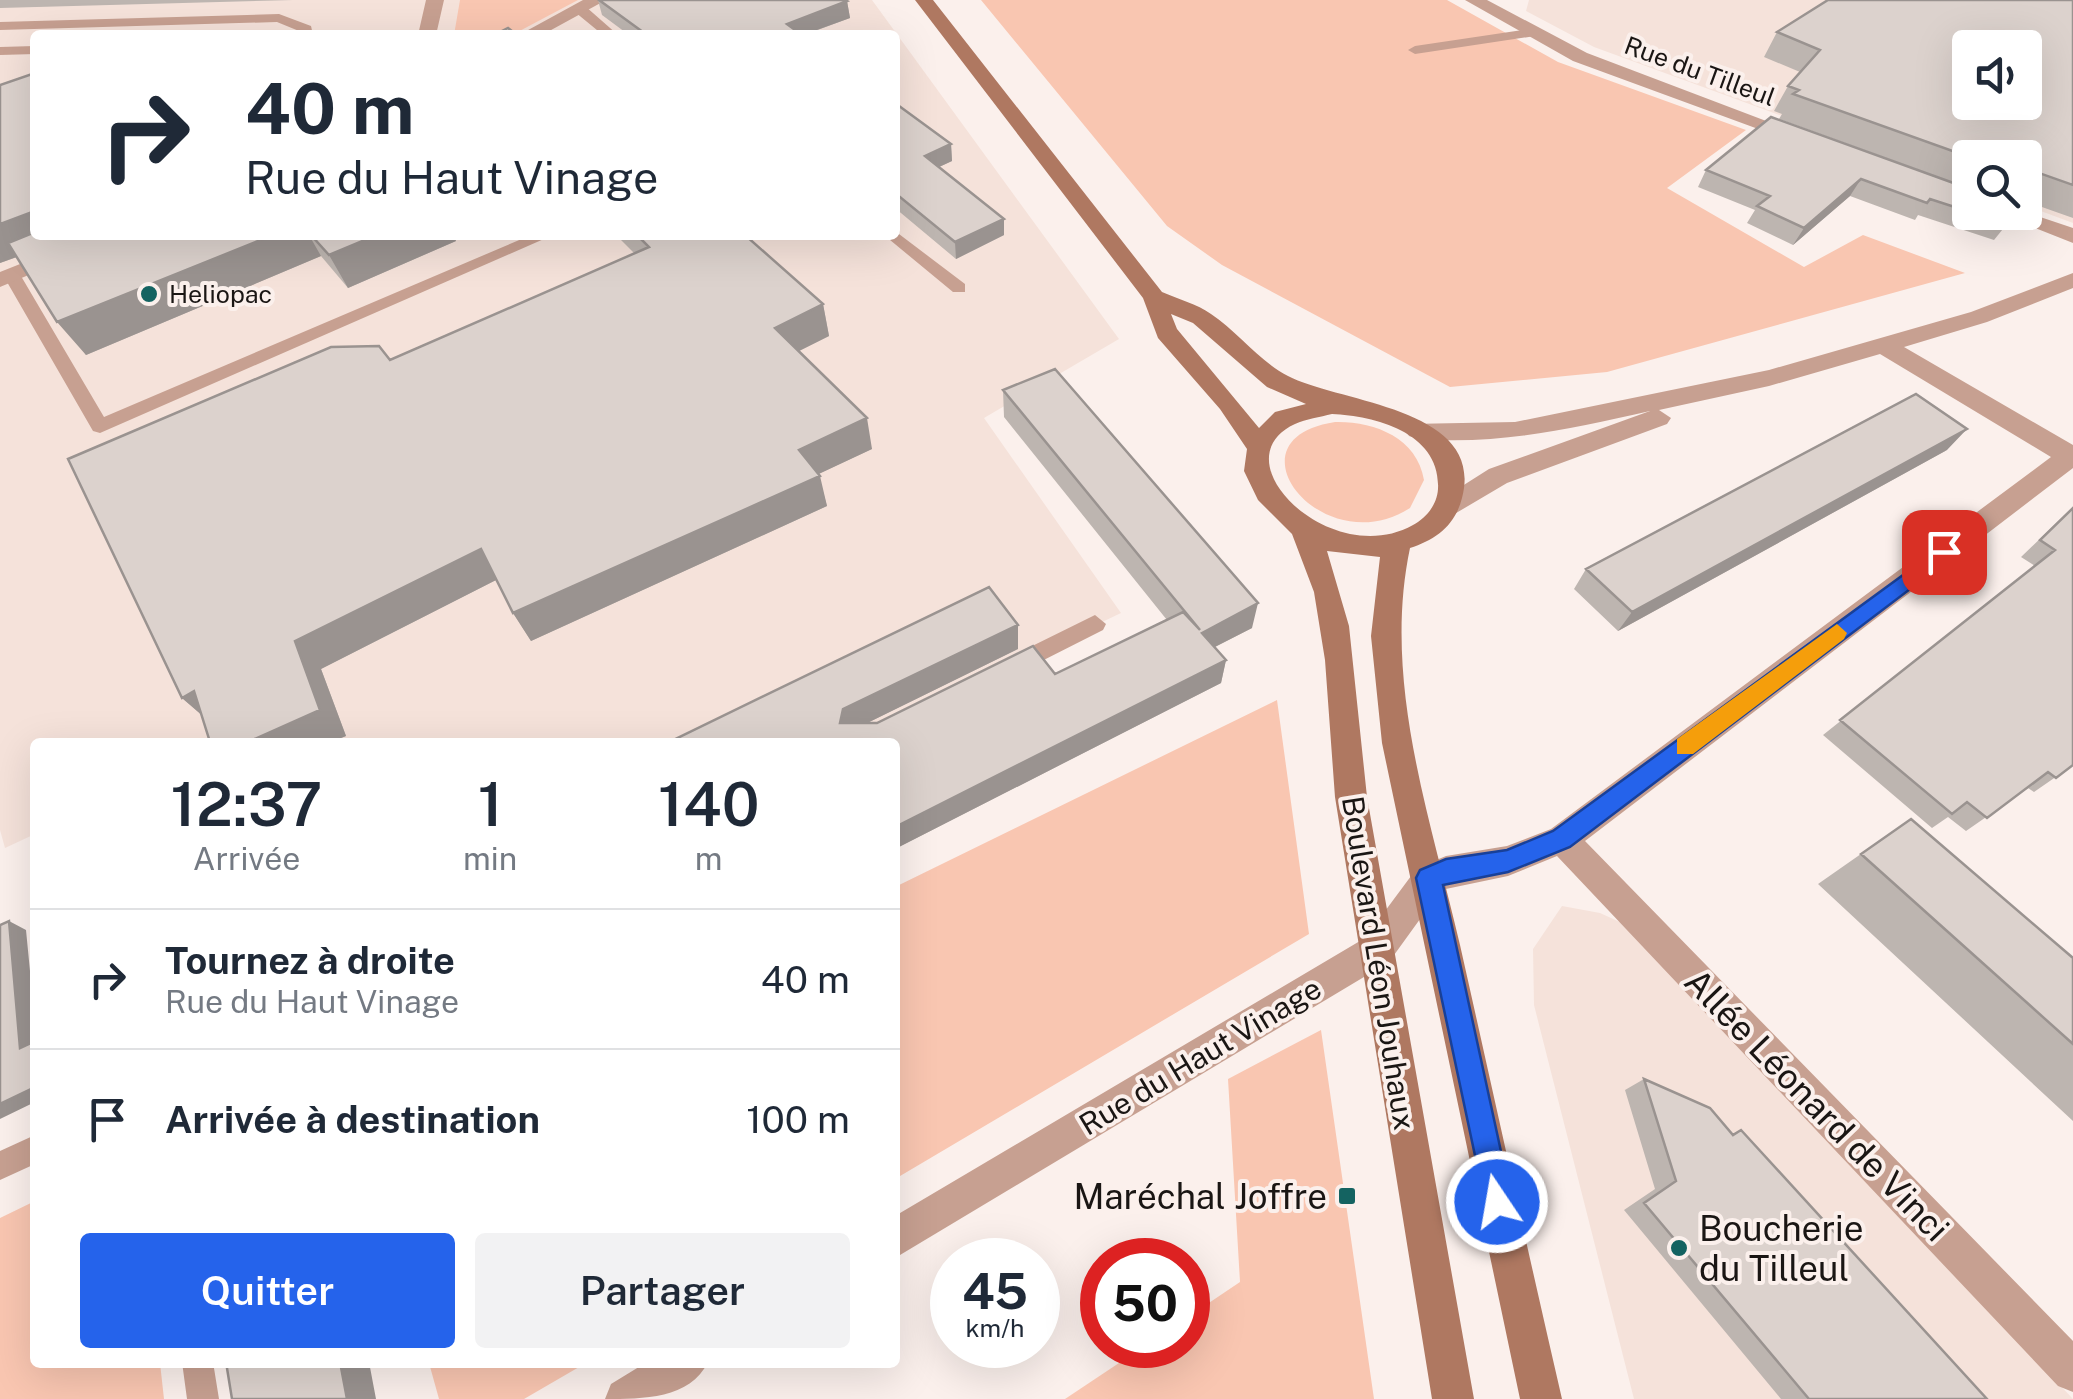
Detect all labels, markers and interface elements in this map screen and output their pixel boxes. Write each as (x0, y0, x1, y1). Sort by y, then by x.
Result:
street label: Rue du Tilleul (1621, 30, 1779, 112)
map controls (1952, 30, 2042, 230)
button: sound (1952, 30, 2042, 120)
text: 40 m (245, 67, 415, 150)
icon: right (80, 70, 210, 200)
button: search (1952, 140, 2042, 230)
text: Rue du Haut Vinage (245, 151, 659, 204)
place label: Heliopac (169, 279, 272, 309)
marker: Heliopac (138, 283, 160, 305)
pin (1902, 510, 1987, 595)
icon: arrive (1917, 525, 1972, 580)
text: 12:37 (171, 769, 322, 840)
text: 1 (478, 769, 503, 840)
text: 140 (658, 769, 759, 840)
street label: Boulevard Léon Jouhaux (1335, 794, 1423, 1132)
text: Arrivée (193, 840, 300, 877)
text: min (463, 840, 517, 877)
text: m (695, 840, 723, 877)
text: Tournez à droite (165, 938, 455, 983)
icon: right (80, 952, 135, 1007)
text: 40 m (761, 957, 850, 1002)
street label: Allée Léonard de Vinci (1677, 961, 1957, 1249)
street label: Rue du Haut Vinage (1073, 970, 1327, 1142)
text: Rue du Haut Vinage (165, 983, 459, 1020)
icon: arrive (80, 1092, 135, 1147)
text: Arrivée à destination (165, 1097, 540, 1142)
text: 100 m (746, 1097, 850, 1142)
position arrow (1445, 1150, 1549, 1254)
place label: Maréchal Joffre (1073, 1176, 1327, 1217)
marker: Maréchal Joffre (1336, 1185, 1358, 1207)
place label: Boucherie du Tilleul (1699, 1208, 1864, 1289)
button: Quitter (80, 1233, 455, 1348)
button: Partager (475, 1233, 850, 1348)
marker: Boucherie du Tilleul (1668, 1237, 1690, 1259)
speed limit sign: 50 (1080, 1238, 1210, 1368)
text: 45 (962, 1261, 1028, 1320)
text: km/h (966, 1313, 1024, 1343)

